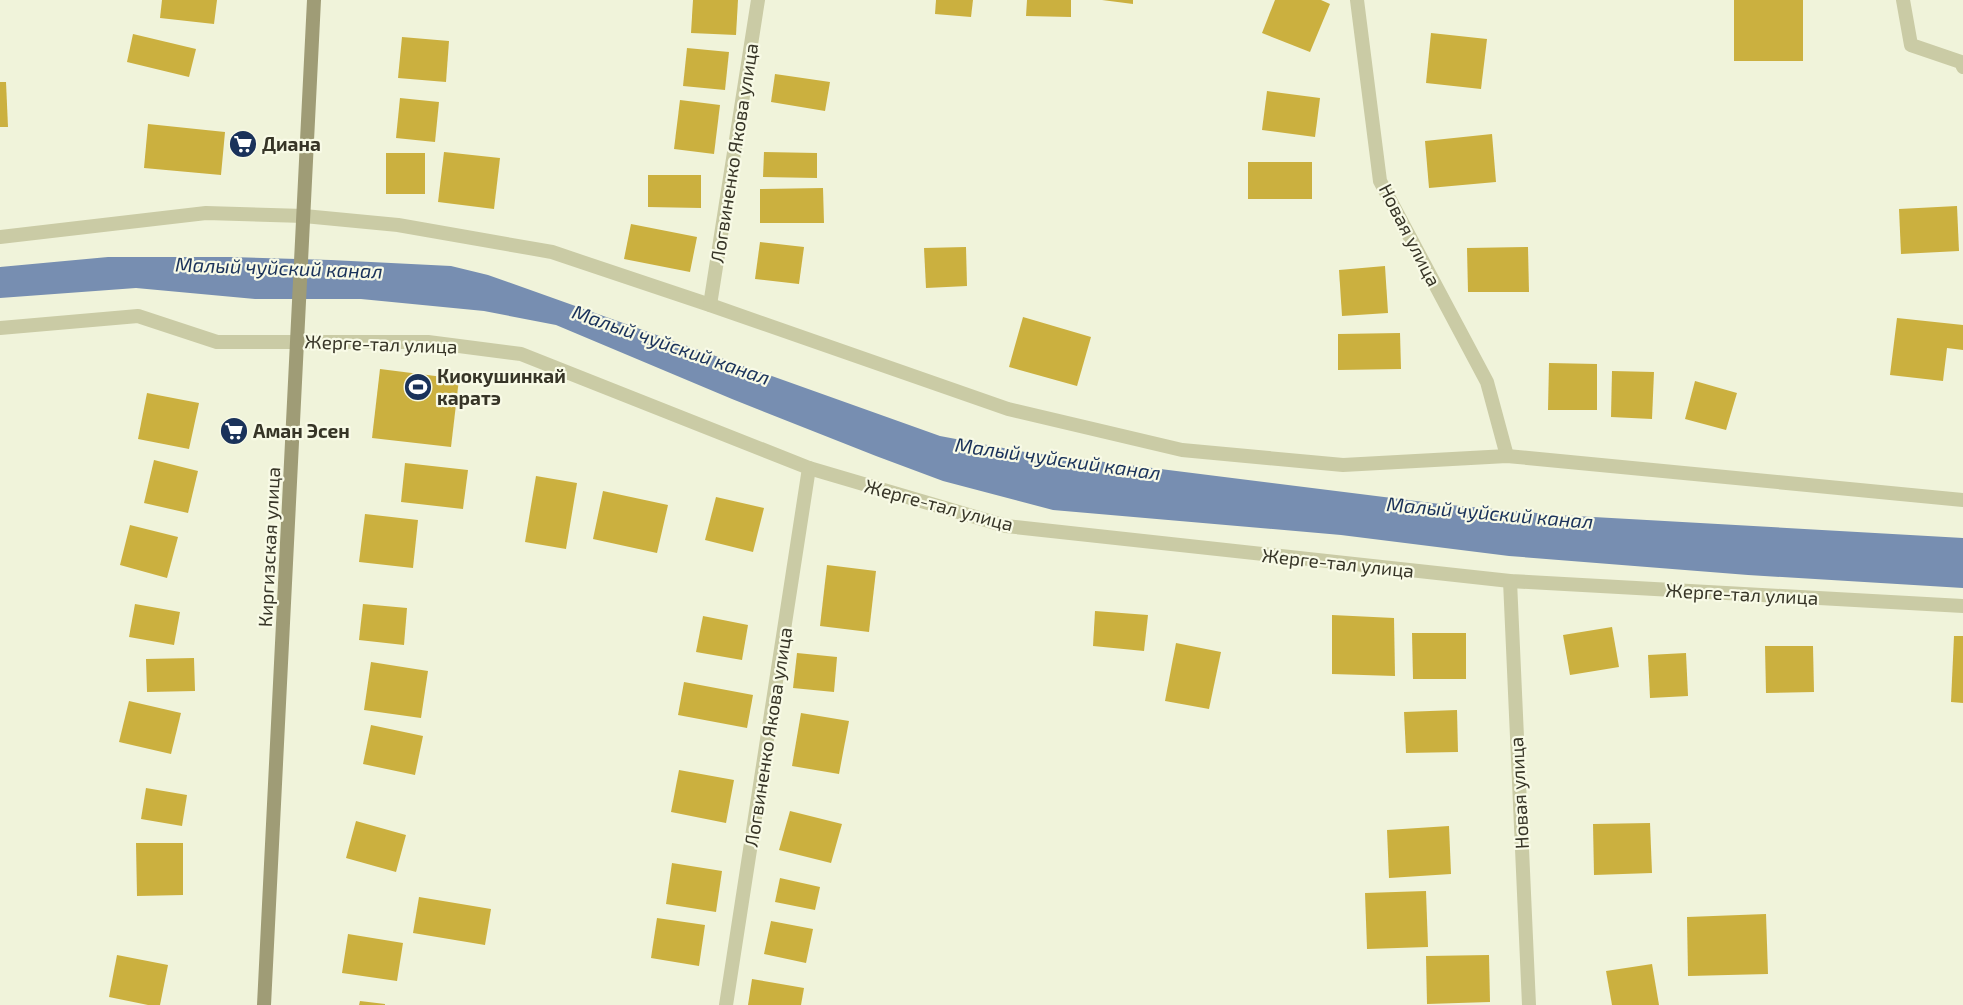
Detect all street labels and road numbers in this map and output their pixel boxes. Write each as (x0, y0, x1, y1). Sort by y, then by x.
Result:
street label: Логвиненко Якова улица (705, 41, 763, 265)
street label: Новая улица (1374, 180, 1446, 290)
street label: Жерге-тал улица (304, 329, 458, 359)
street label: Киргизская улица (253, 466, 285, 628)
street label: Жерге-тал улица (862, 474, 1016, 536)
street label: Жерге-тал улица (1261, 543, 1415, 583)
street label: Жерге-тал улица (1665, 578, 1819, 610)
street label: Логвиненко Якова улица (739, 625, 797, 849)
street label: Новая улица (1504, 736, 1534, 850)

